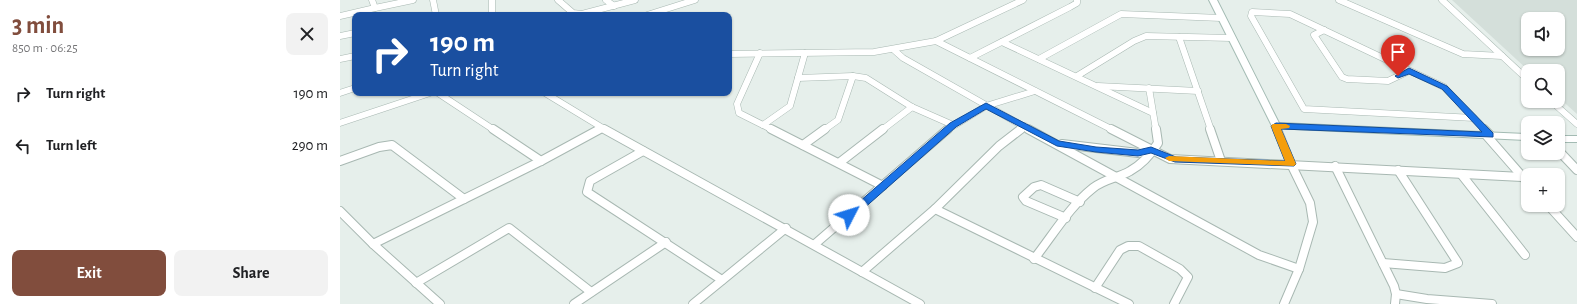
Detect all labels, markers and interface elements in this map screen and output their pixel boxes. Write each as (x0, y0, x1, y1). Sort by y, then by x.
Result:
map controls (1521, 12, 1565, 212)
button: sound (1521, 12, 1565, 56)
button: close (286, 13, 328, 55)
text: 3 min (12, 14, 64, 38)
icon: right (364, 28, 416, 80)
text: 190 m (430, 29, 495, 57)
pin (1381, 35, 1415, 76)
icon: arrive (1387, 41, 1409, 63)
text: 850 m · 06:25 (12, 42, 78, 55)
text: Turn right (430, 62, 499, 80)
button: search (1521, 64, 1565, 108)
icon: right (12, 83, 34, 105)
text: Turn right (46, 86, 105, 101)
text: 190 m (293, 86, 328, 101)
button: layers (1521, 116, 1565, 160)
icon: left (12, 135, 34, 157)
text: Turn left (46, 138, 97, 153)
text: 290 m (292, 138, 328, 153)
button: + (1521, 168, 1565, 212)
position arrow (828, 194, 870, 236)
button: Exit (12, 250, 166, 296)
button: Share (174, 250, 328, 296)

